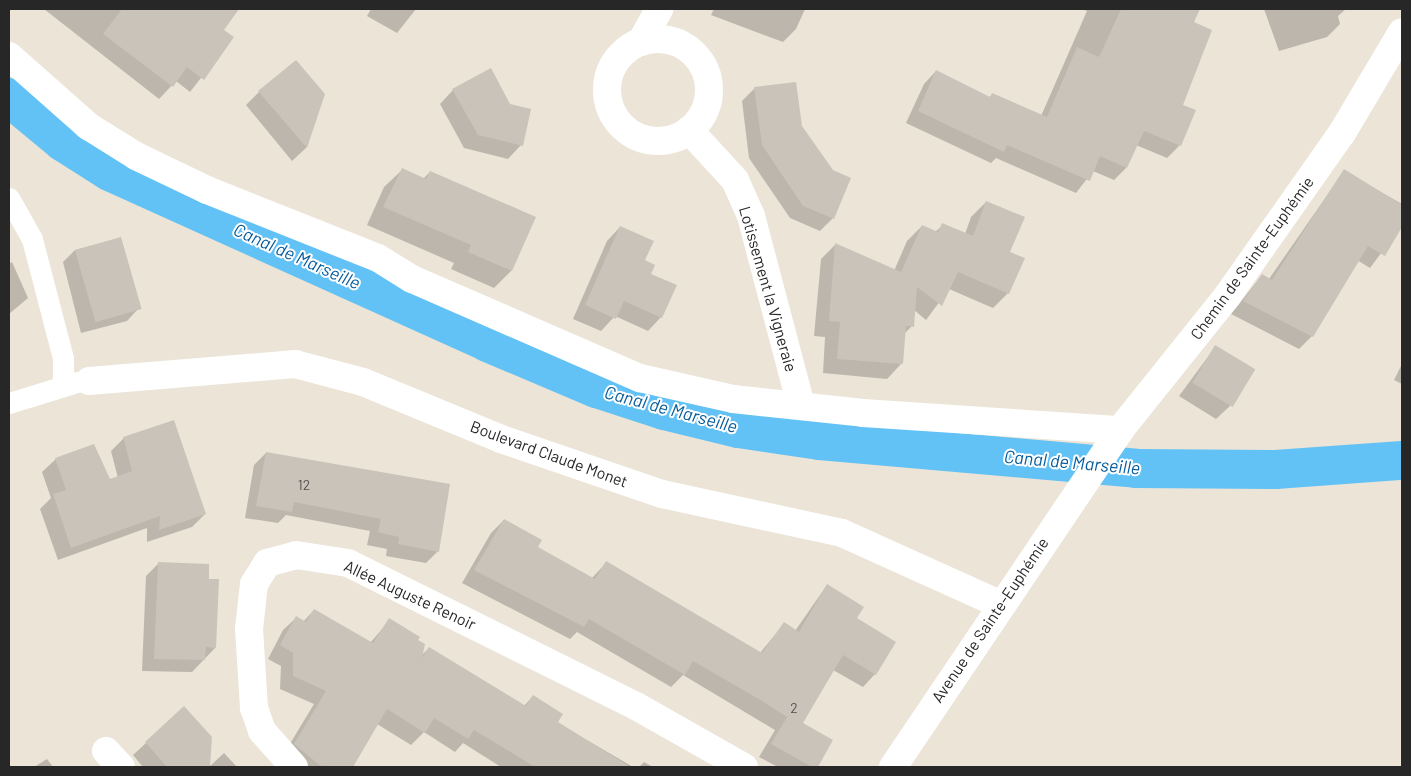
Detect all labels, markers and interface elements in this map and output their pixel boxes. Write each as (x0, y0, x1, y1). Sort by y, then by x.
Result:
street label: Chemin de Sainte-Euphémie (1186, 173, 1318, 343)
street label: Lotissement la Vigneraie (735, 204, 801, 374)
water label: Canal de Marseille (230, 218, 364, 294)
water label: Canal de Marseille (602, 381, 740, 437)
street label: Boulevard Claude Monet (468, 417, 630, 491)
water label: Canal de Marseille (1003, 445, 1141, 479)
house number: 12 (298, 477, 310, 493)
street label: Avenue de Sainte-Euphémie (927, 534, 1053, 706)
street label: Allée Auguste Renoir (341, 556, 479, 634)
house number: 2 (790, 700, 798, 716)

